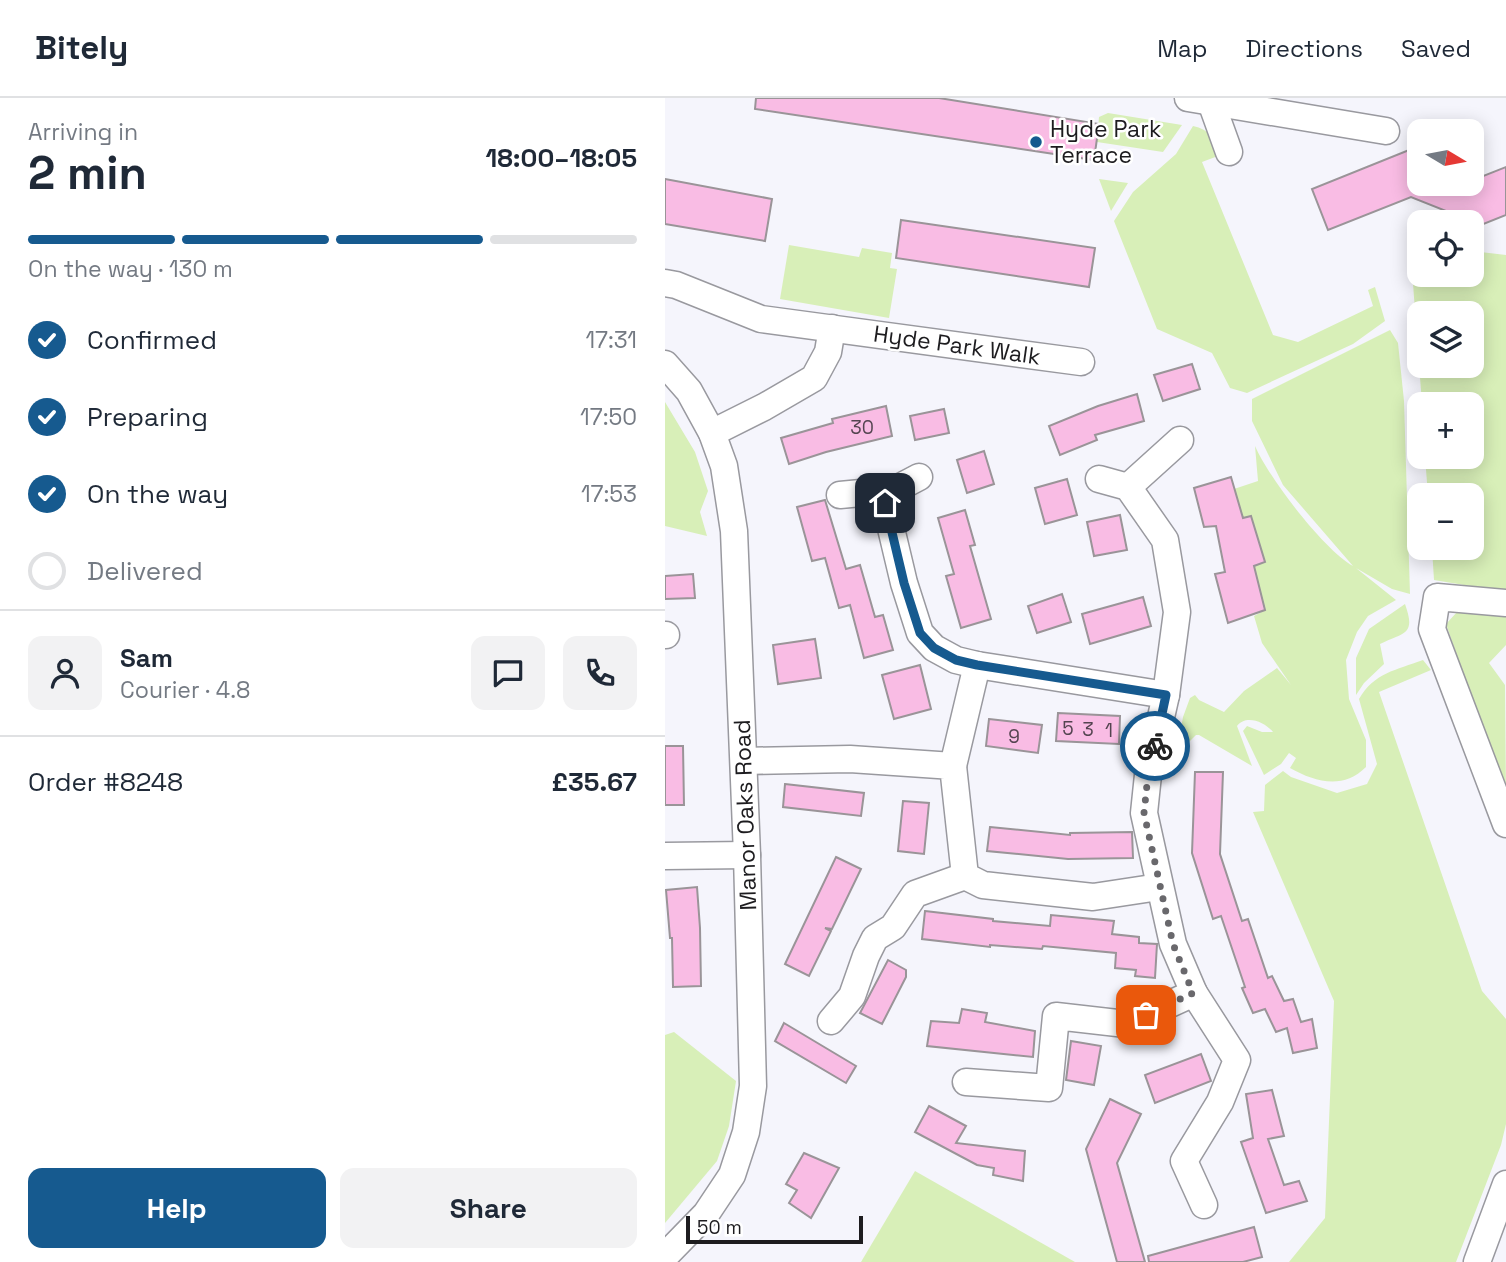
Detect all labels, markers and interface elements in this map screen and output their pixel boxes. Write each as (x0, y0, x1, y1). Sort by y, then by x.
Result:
text: Bitely (35, 27, 128, 69)
text: Map (1157, 33, 1207, 64)
text: Directions (1245, 33, 1363, 64)
text: Saved (1401, 33, 1471, 64)
place label: Hyde Park Terrace (1050, 114, 1161, 170)
text: Arriving in (28, 117, 138, 147)
north arrow (1407, 119, 1484, 196)
map controls (1407, 119, 1484, 560)
marker: Hyde Park Terrace (1028, 134, 1044, 150)
text: 18:00–18:05 (485, 141, 637, 175)
text: 2 min (28, 144, 147, 202)
button: locate (1407, 210, 1484, 287)
text: On the way · 130 m (28, 254, 233, 284)
button: layers (1407, 301, 1484, 378)
street label: Hyde Park Walk (872, 318, 1042, 372)
icon: check (28, 321, 66, 359)
text: Confirmed (87, 323, 217, 357)
text: 17:31 (585, 325, 637, 355)
button: + (1407, 392, 1484, 469)
icon: check (28, 398, 66, 436)
text: Preparing (87, 400, 208, 434)
text: 17:50 (580, 402, 637, 432)
house number: 30 (850, 415, 874, 440)
pin (855, 473, 915, 533)
icon: check (28, 475, 66, 513)
text: On the way (87, 477, 228, 511)
text: 17:53 (581, 479, 637, 509)
button: − (1407, 483, 1484, 560)
icon: home (866, 484, 904, 522)
text: Delivered (87, 554, 203, 588)
button: person (28, 636, 102, 710)
button: chat (471, 636, 545, 710)
button: phone (563, 636, 637, 710)
text: Sam (120, 641, 173, 675)
text: Courier · 4.8 (120, 675, 250, 705)
courier (1120, 711, 1190, 781)
house number: 5 (1062, 716, 1074, 741)
house number: 3 (1082, 717, 1094, 742)
house number: 1 (1105, 718, 1113, 743)
street label: Manor Oaks Road (727, 719, 763, 911)
house number: 9 (1008, 724, 1020, 749)
icon: bike (1136, 727, 1174, 765)
text: Order #8248 (28, 765, 183, 799)
text: £35.67 (551, 765, 637, 799)
pin (1116, 985, 1176, 1045)
icon: bag (1127, 996, 1165, 1034)
button: Help (28, 1168, 326, 1248)
button: Share (340, 1168, 637, 1248)
scale bar (686, 1213, 863, 1245)
text: 50 m (697, 1215, 742, 1240)

